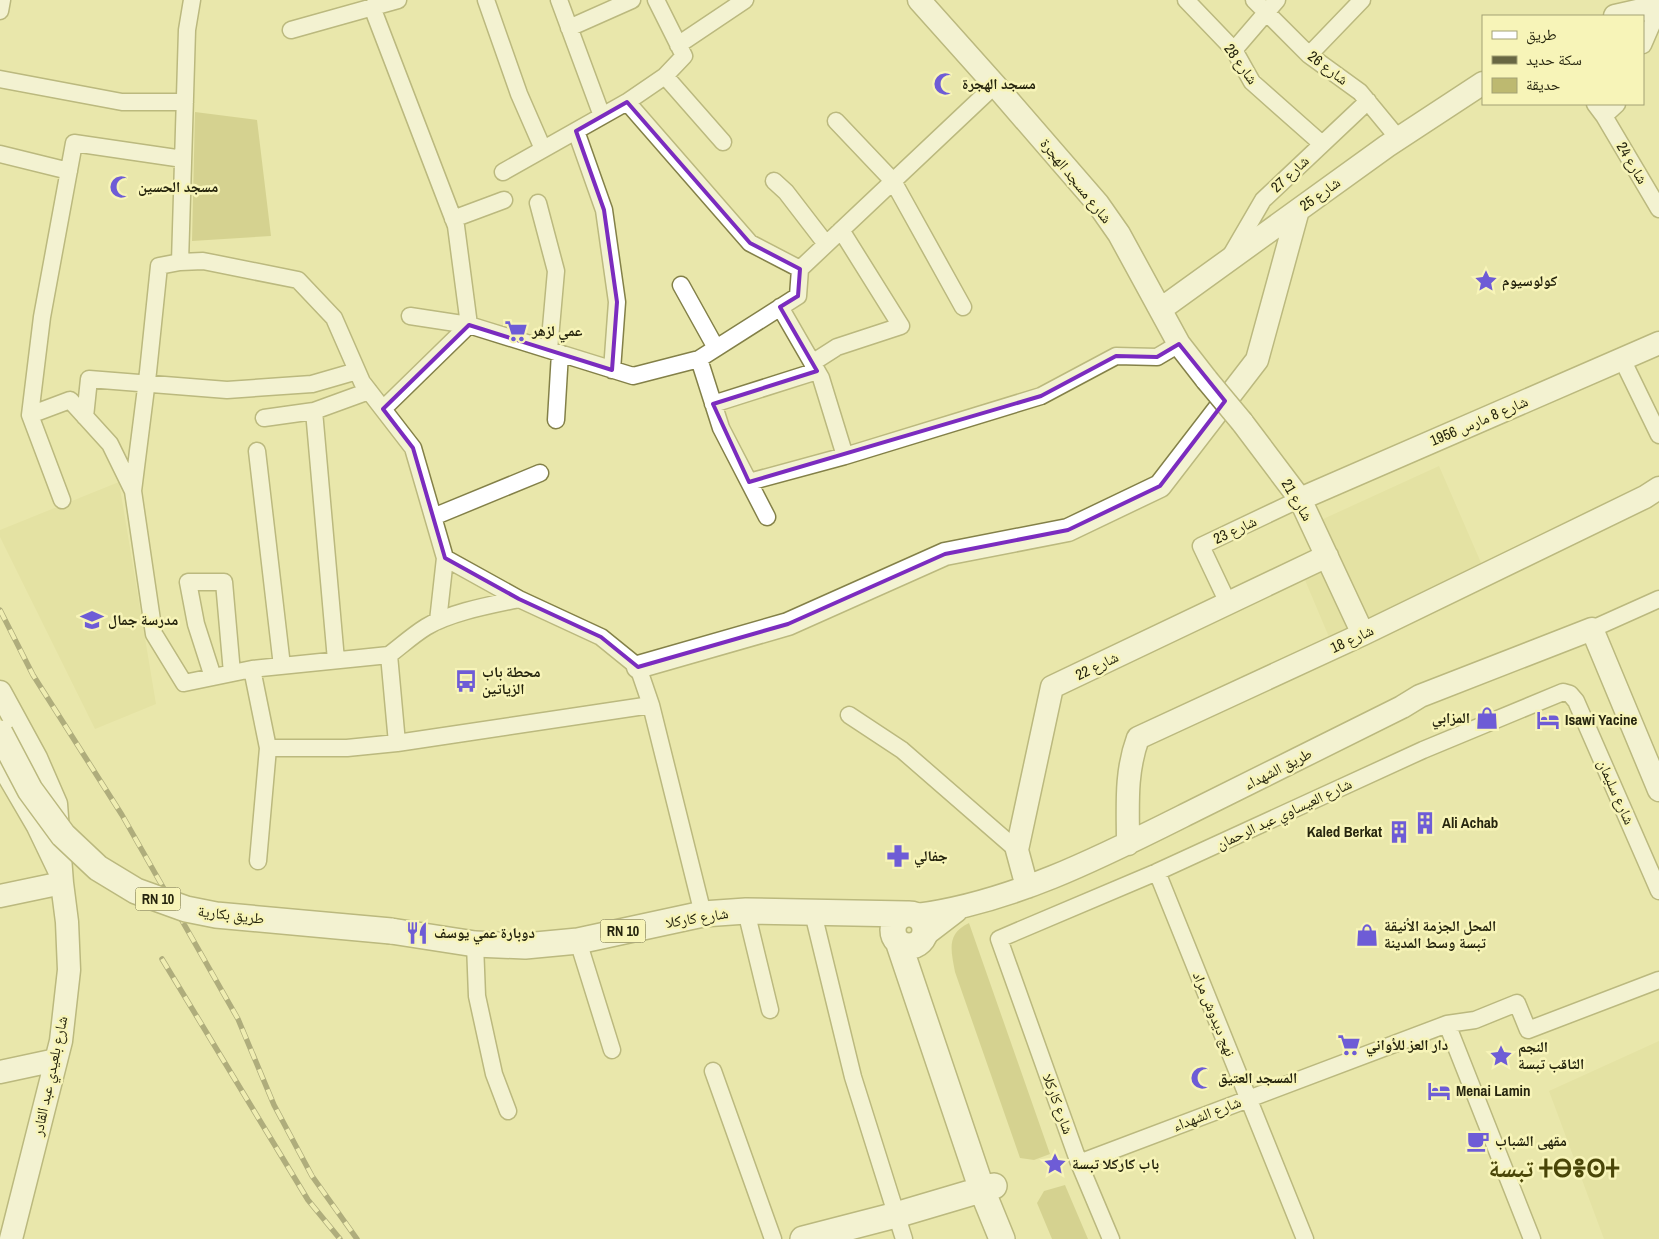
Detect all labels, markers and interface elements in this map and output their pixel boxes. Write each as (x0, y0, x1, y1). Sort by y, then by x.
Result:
legend (1482, 15, 1644, 105)
text: طريق (1526, 24, 1557, 45)
street label: شارع 28 (1220, 39, 1263, 88)
street label: شارع 26 (1304, 45, 1353, 90)
text: سكة حديد (1526, 49, 1582, 70)
mosque icon: مسجد الهجرة (932, 71, 958, 97)
place label: مسجد الهجرة (962, 73, 1036, 94)
text: حديقة (1526, 74, 1561, 95)
street label: شارع مسجد الهجرة (1036, 134, 1117, 228)
street label: شارع 24 (1612, 138, 1653, 188)
street label: شارع 27 (1266, 150, 1314, 197)
street label: شارع 25 (1295, 172, 1344, 215)
mosque icon: مسجد الحسين (108, 174, 134, 200)
place label: مسجد الحسين (138, 176, 218, 197)
place icon: كولوسيوم (1473, 268, 1499, 294)
place label: كولوسيوم (1502, 270, 1558, 291)
supermarket icon: عمي لزهر (503, 318, 529, 344)
place label: عمي لزهر (531, 320, 583, 343)
street label: شارع 8 مارس 1956 (1427, 390, 1531, 451)
street label: شارع 21 (1277, 475, 1318, 525)
street label: شارع 23 (1210, 510, 1260, 549)
school or university icon: مدرسة جمال (79, 607, 105, 633)
place label: مدرسة جمال (108, 609, 178, 630)
street label: شارع 18 (1327, 619, 1377, 658)
street label: شارع 22 (1072, 646, 1122, 685)
place label: محطة باب الزياتين (482, 661, 541, 699)
bus stop icon: محطة باب الزياتين (453, 668, 479, 694)
shop icon: المزابي (1474, 705, 1500, 731)
place label: المزابي (1432, 707, 1470, 730)
hotel icon: Isawi Yacine (1535, 707, 1561, 733)
place label: Isawi Yacine (1565, 709, 1637, 730)
street label: طريق الشهداء (1240, 742, 1316, 795)
street label: شارع سليمان (1593, 756, 1640, 828)
street label: شارع العيساوي عبد الرحمان (1213, 773, 1356, 856)
building icon: Ali Achab (1412, 810, 1438, 836)
place label: Ali Achab (1442, 812, 1498, 833)
building icon: Kaled Berkat (1386, 819, 1412, 845)
place label: Kaled Berkat (1307, 821, 1382, 842)
pharmacy icon: جفالي (885, 843, 911, 869)
place label: جفالي (914, 845, 948, 868)
road number: RN 10 (136, 888, 180, 911)
street label: طريق بكارية (197, 900, 266, 929)
street label: شارع كاركلا (664, 902, 730, 933)
place label: المحل الجزمة الأنيقة تبسة وسط المدينة (1384, 915, 1496, 953)
road number: RN 10 (600, 919, 646, 942)
restaurant icon: دوبارة عمي يوسف (404, 920, 430, 946)
place label: دوبارة عمي يوسف (434, 922, 535, 945)
shop icon: المحل الجزمة الأنيقة تبسة وسط المدينة (1354, 922, 1380, 948)
street label: نهج ديدوش مراد (1188, 968, 1241, 1059)
street label: شارع بلعيدي عبد القادر (26, 1014, 74, 1139)
supermarket icon: دار العز للأواني (1336, 1032, 1362, 1058)
place label: دار العز للأواني (1366, 1034, 1448, 1057)
place label: النجم الثاقب تبسة (1518, 1036, 1584, 1074)
place icon: النجم الثاقب تبسة (1488, 1043, 1514, 1069)
mosque icon: المسجد العتيق (1189, 1065, 1215, 1091)
place label: المسجد العتيق (1218, 1067, 1297, 1088)
street label: شارع كاركلا (1038, 1071, 1079, 1137)
hotel icon: Menai Lamin (1426, 1078, 1452, 1104)
place label: Menai Lamin (1456, 1080, 1531, 1101)
street label: شارع الشهداء (1170, 1091, 1244, 1136)
cafe icon: مقهى الشباب (1465, 1128, 1491, 1154)
place label: مقهى الشباب (1495, 1130, 1567, 1151)
place icon: باب كاركلا تبسة (1042, 1151, 1068, 1177)
district label: تبسة ⵜⴱⴻⵙⵜ (1488, 1151, 1620, 1185)
place label: باب كاركلا تبسة (1072, 1153, 1159, 1174)

